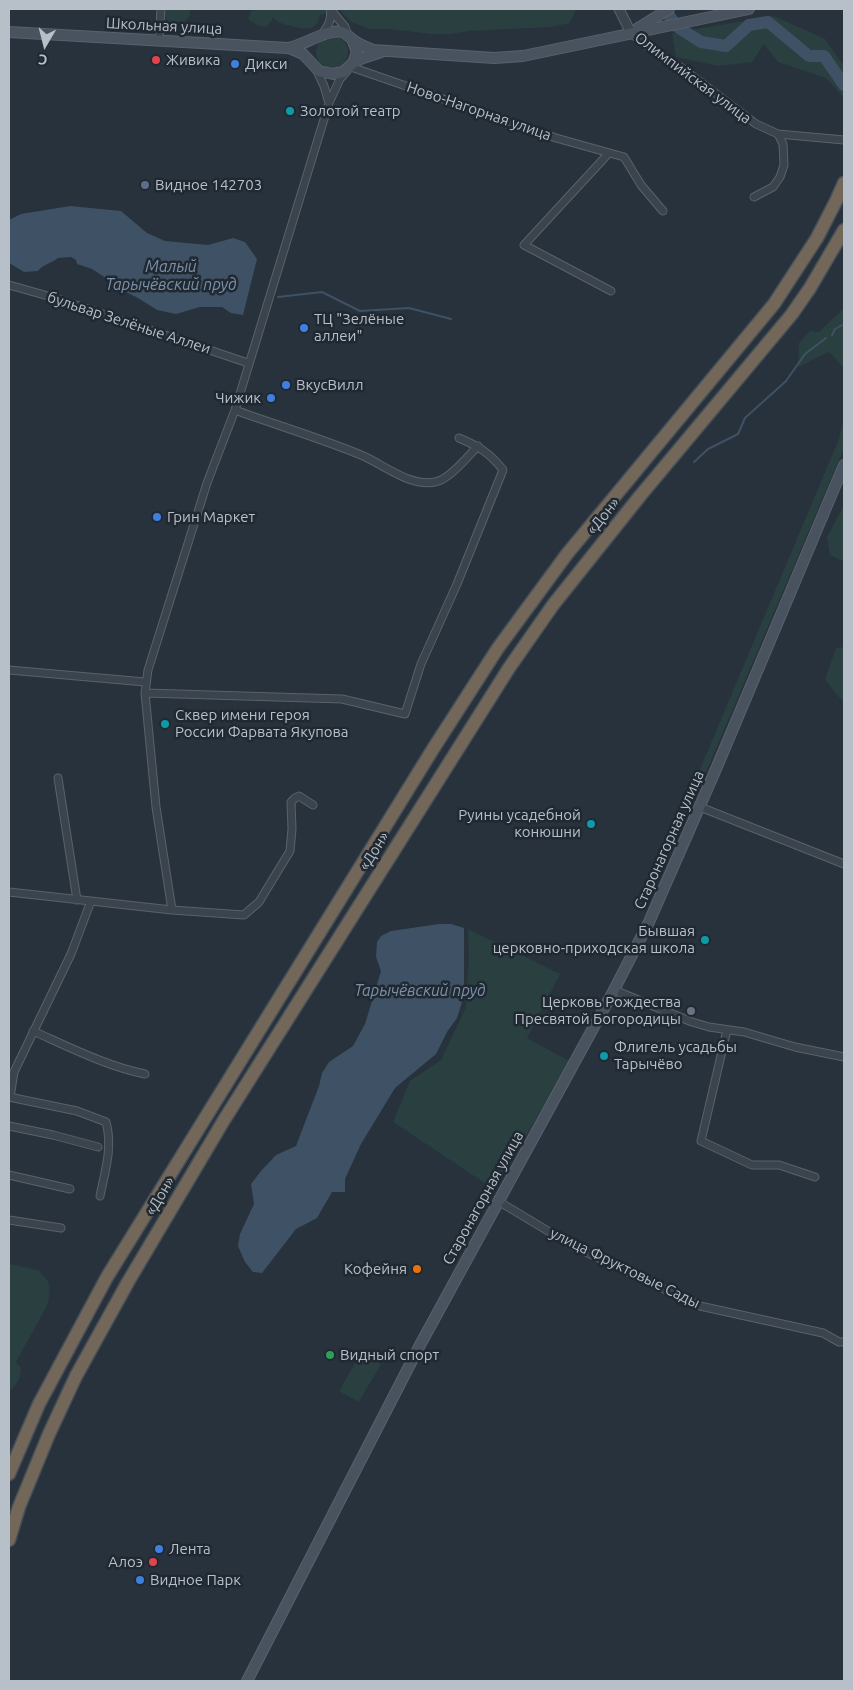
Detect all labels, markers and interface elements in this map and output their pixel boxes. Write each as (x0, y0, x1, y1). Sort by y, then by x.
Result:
street label: Школьная улица (105, 14, 223, 38)
north arrow (20, 20, 70, 70)
street label: Олимпийская улица (631, 28, 755, 128)
text: С (37, 51, 48, 68)
place label: Живика (166, 51, 220, 69)
marker: Живика (150, 54, 162, 66)
place label: Дикси (245, 55, 288, 73)
marker: Дикси (229, 58, 241, 70)
street label: Ново-Нагорная улица (404, 78, 554, 144)
place label: Золотой театр (300, 102, 401, 120)
marker: Золотой театр (284, 105, 296, 117)
place label: Видное 142703 (155, 176, 262, 194)
marker: Видное 142703 (139, 179, 151, 191)
water label: Малый Тарычёвский пруд (105, 257, 237, 295)
street label: бульвар Зелёные Аллеи (45, 288, 213, 358)
place label: ТЦ "Зелёные аллеи" (314, 310, 404, 345)
marker: ТЦ "Зелёные аллеи" (298, 322, 310, 334)
place label: ВкусВилл (296, 376, 363, 394)
marker: ВкусВилл (280, 379, 292, 391)
place label: Чижик (215, 389, 261, 407)
marker: Чижик (265, 392, 277, 404)
street label: «Дон» (583, 494, 623, 538)
place label: Грин Маркет (167, 508, 255, 526)
marker: Грин Маркет (151, 511, 163, 523)
place label: Сквер имени героя России Фарвата Якупова (175, 706, 349, 741)
marker: Сквер имени героя России Фарвата Якупова (159, 718, 171, 730)
street label: Старонагорная улица (630, 768, 708, 912)
place label: Руины усадебной конюшни (458, 806, 581, 841)
marker: Руины усадебной конюшни (585, 818, 597, 830)
street label: «Дон» (355, 828, 393, 874)
place label: Бывшая церковно-приходская школа (493, 922, 695, 957)
marker: Бывшая церковно-приходская школа (699, 934, 711, 946)
water label: Тарычёвский пруд (354, 981, 486, 1001)
place label: Церковь Рождества Пресвятой Богородицы (515, 993, 681, 1028)
marker: Церковь Рождества Пресвятой Богородицы (685, 1005, 697, 1017)
place label: Флигель усадьбы Тарычёво (614, 1038, 737, 1073)
marker: Флигель усадьбы Тарычёво (598, 1050, 610, 1062)
street label: Старонагорная улица (439, 1128, 527, 1268)
street label: «Дон» (141, 1173, 179, 1219)
street label: улица Фруктовые Сады (547, 1224, 703, 1312)
place label: Кофейня (344, 1260, 407, 1278)
marker: Кофейня (411, 1263, 423, 1275)
place label: Видный спорт (340, 1346, 439, 1364)
marker: Видный спорт (324, 1349, 336, 1361)
place label: Лента (169, 1540, 211, 1558)
marker: Лента (153, 1543, 165, 1555)
place label: Алоэ (108, 1553, 143, 1571)
marker: Алоэ (147, 1556, 159, 1568)
place label: Видное Парк (150, 1571, 241, 1589)
marker: Видное Парк (134, 1574, 146, 1586)

